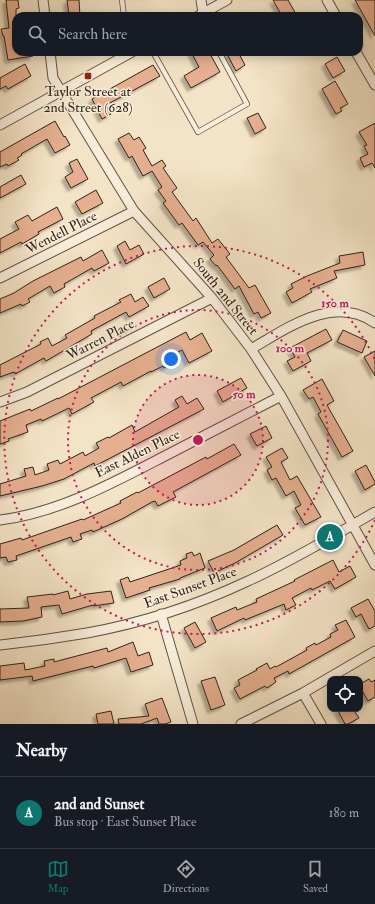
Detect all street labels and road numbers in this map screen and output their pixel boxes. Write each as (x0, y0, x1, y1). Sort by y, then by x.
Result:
street label: Wendell Place (22, 207, 100, 258)
street label: South 2nd Street (189, 254, 262, 339)
street label: Warren Place (62, 315, 137, 364)
street label: East Alden Place (92, 425, 183, 481)
street label: East Sunset Place (141, 563, 239, 612)

